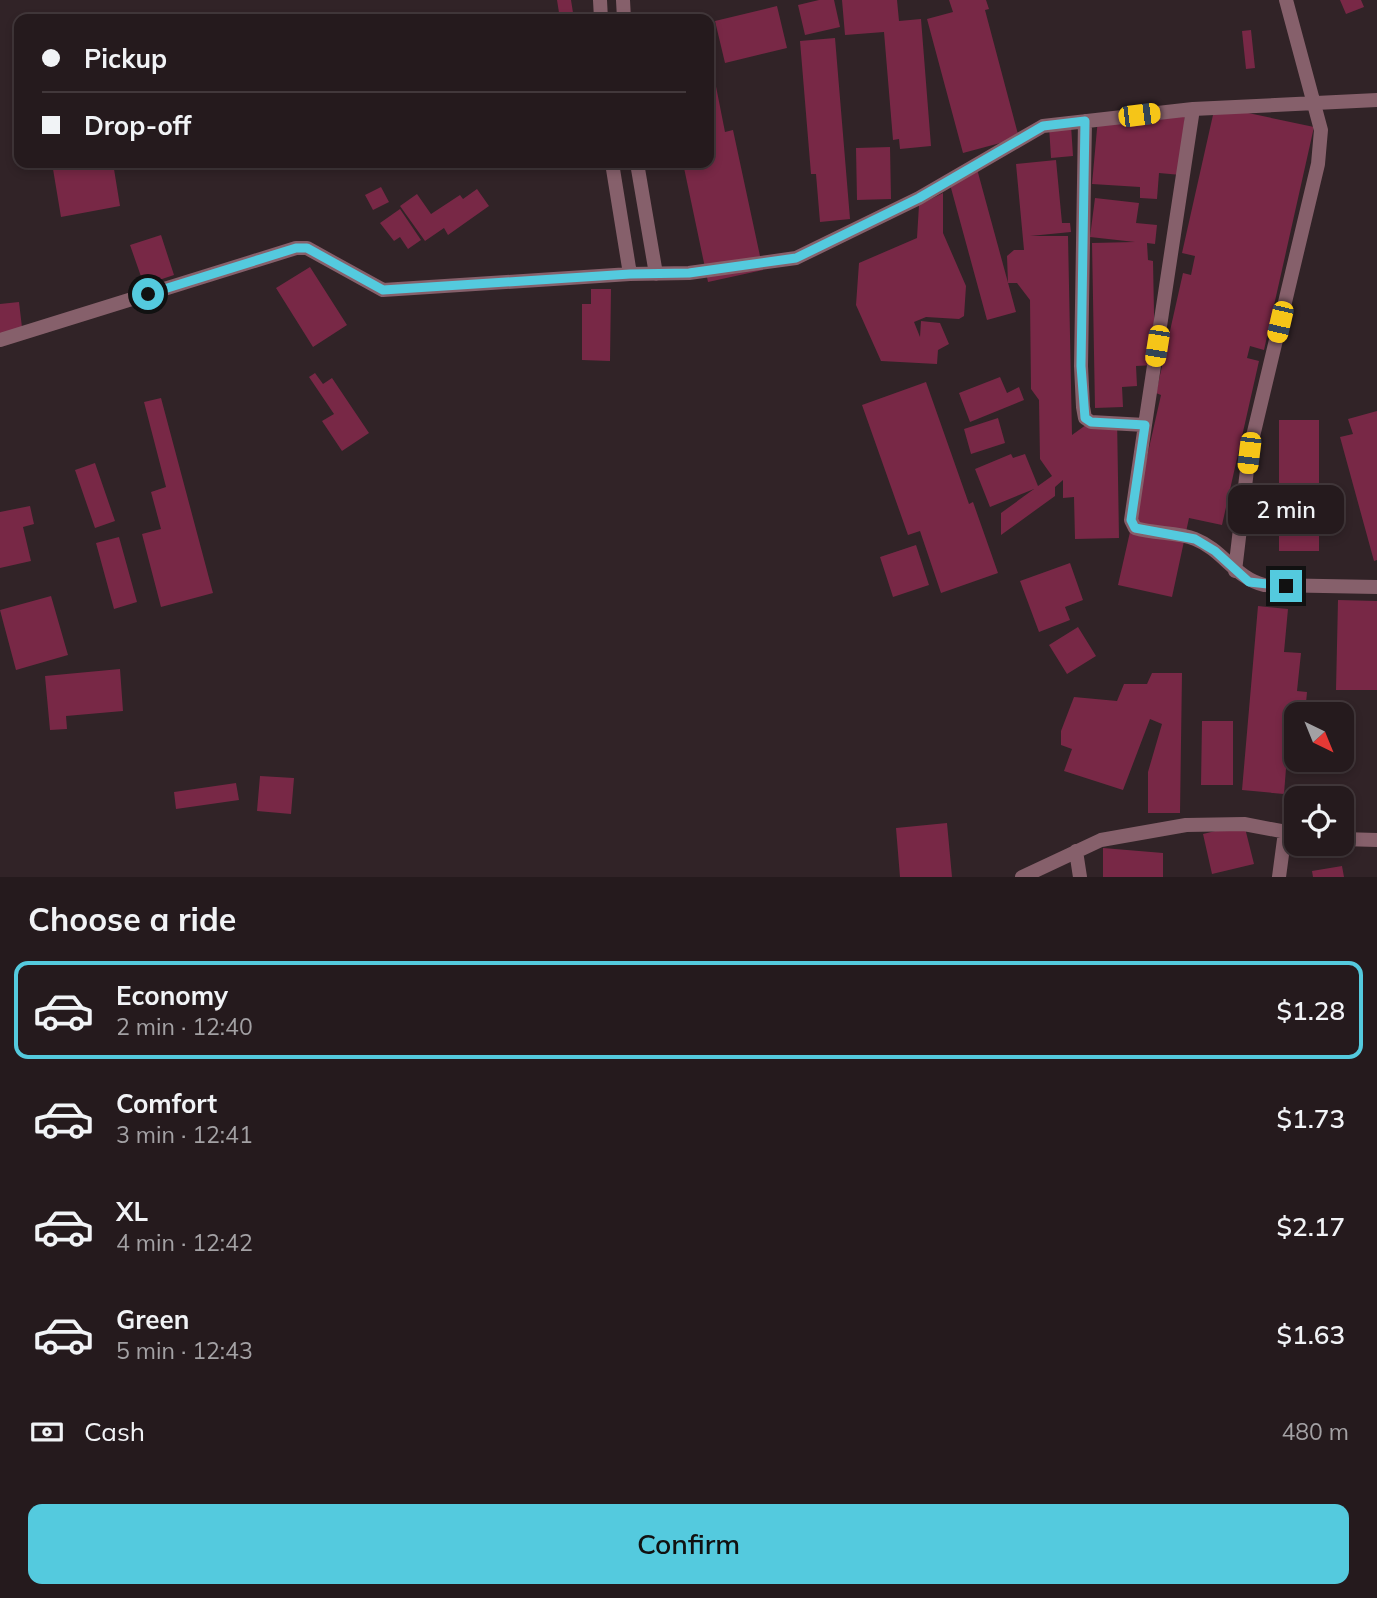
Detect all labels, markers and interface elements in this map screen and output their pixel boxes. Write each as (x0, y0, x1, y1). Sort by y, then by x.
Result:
text: Pickup (84, 42, 167, 75)
car (1117, 102, 1162, 128)
text: Drop-off (84, 109, 191, 142)
route start (132, 278, 164, 310)
car (1266, 299, 1295, 345)
car (1144, 324, 1171, 368)
car (1237, 431, 1262, 475)
callout: 2 min (1228, 484, 1344, 534)
text: 2 min (1256, 495, 1316, 524)
route end (1270, 570, 1302, 602)
north arrow (1284, 702, 1354, 772)
map controls (1284, 702, 1354, 856)
button: locate (1284, 786, 1354, 856)
text: Choose a ride (28, 899, 236, 939)
icon: car (32, 979, 95, 1042)
text: Economy (116, 979, 228, 1012)
text: $1.28 (1276, 994, 1345, 1027)
text: 2 min · 12:40 (116, 1012, 253, 1041)
icon: car (32, 1087, 95, 1150)
text: Comfort (116, 1087, 217, 1120)
text: $1.73 (1276, 1102, 1345, 1135)
text: 3 min · 12:41 (116, 1120, 253, 1149)
icon: car (32, 1195, 95, 1258)
text: XL (116, 1195, 148, 1228)
text: $2.17 (1276, 1210, 1345, 1243)
text: 4 min · 12:42 (116, 1228, 253, 1257)
icon: car (32, 1303, 95, 1366)
text: Green (116, 1303, 189, 1336)
text: $1.63 (1276, 1318, 1345, 1351)
text: 5 min · 12:43 (116, 1336, 253, 1365)
icon: cash (28, 1413, 66, 1451)
text: Cash (84, 1415, 145, 1448)
text: 480 m (1281, 1417, 1349, 1446)
button: Confirm (28, 1504, 1349, 1584)

